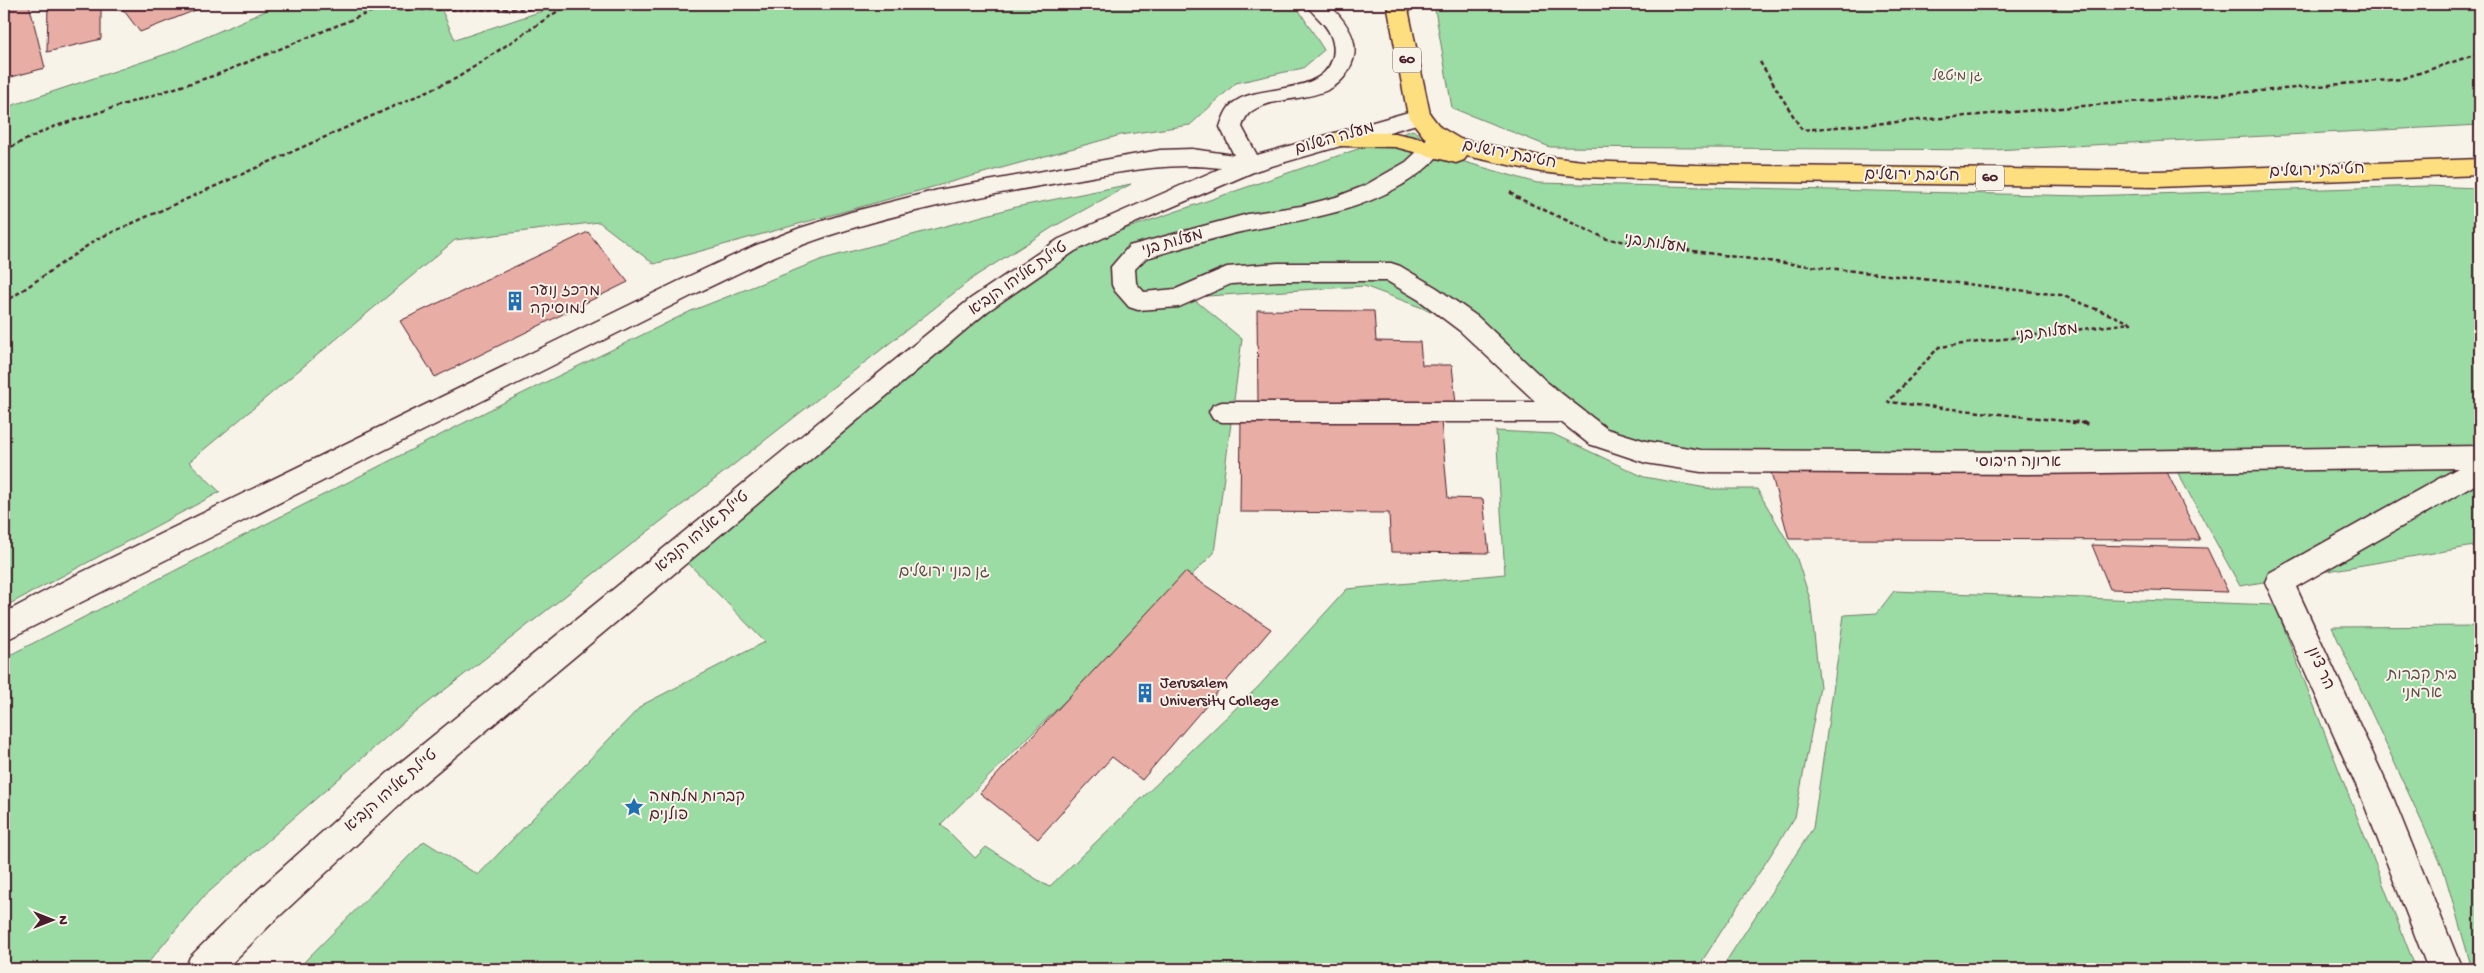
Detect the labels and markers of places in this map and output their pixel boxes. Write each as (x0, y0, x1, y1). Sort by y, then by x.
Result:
place label: מרכז נוער למוסיקה (530, 283, 600, 320)
building icon: מרכז נוער למוסיקה (504, 290, 526, 312)
place label: Jerusalem University College (1160, 675, 1279, 712)
building icon: Jerusalem University College (1134, 682, 1156, 704)
place label: קברות מלחמה פולנים (649, 787, 745, 826)
place icon: קברות מלחמה פולנים (623, 796, 645, 818)

